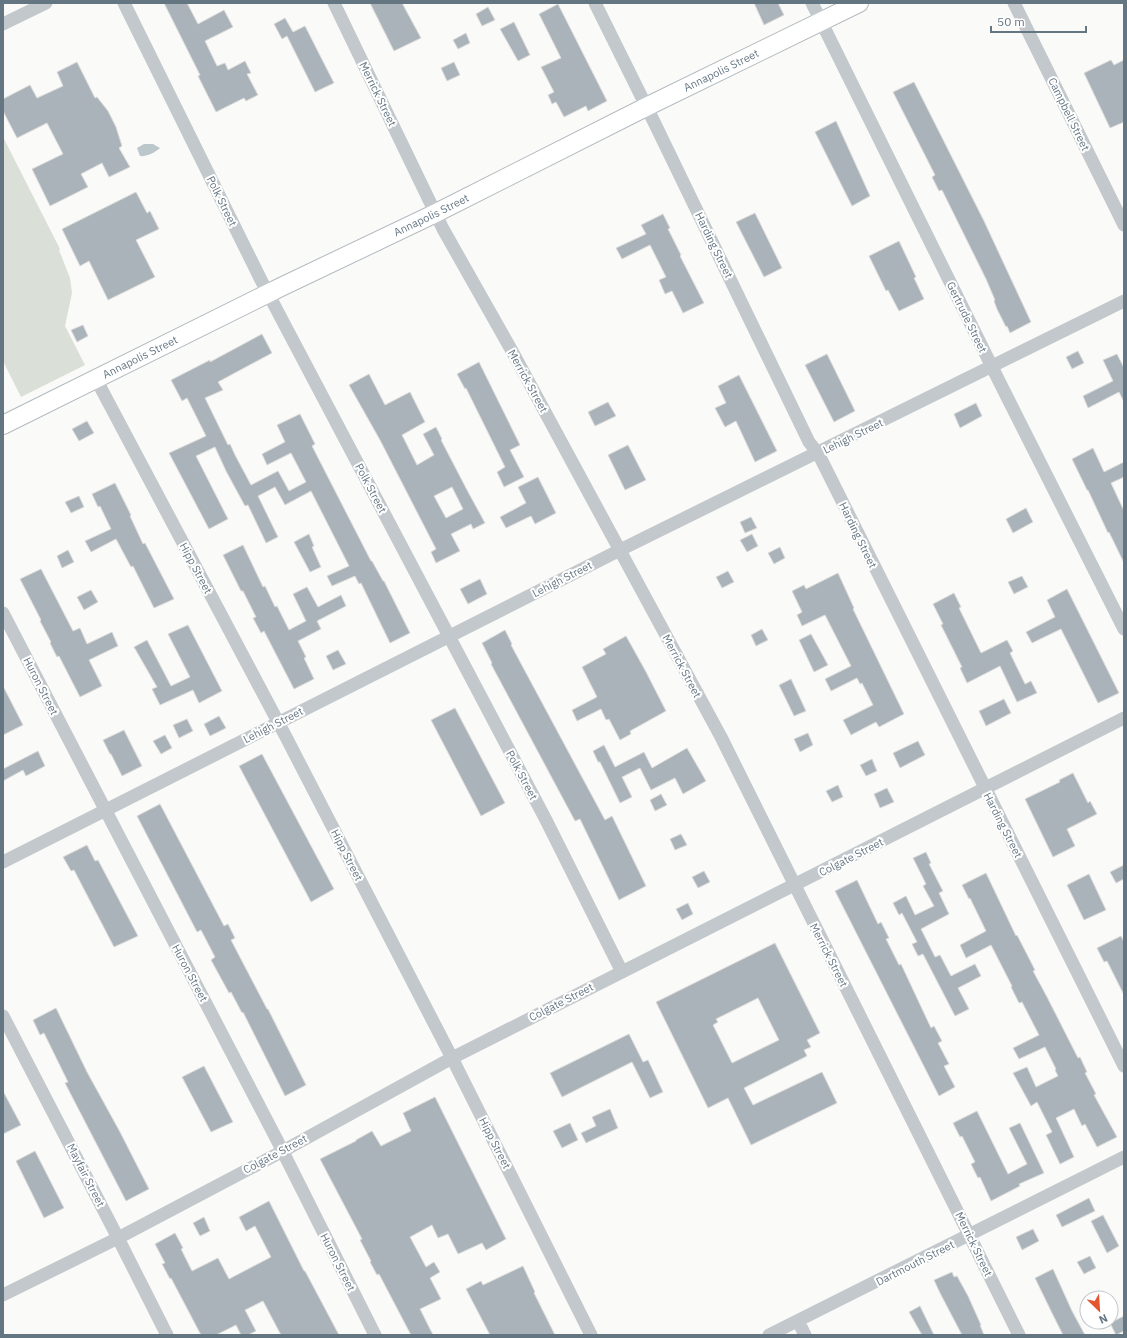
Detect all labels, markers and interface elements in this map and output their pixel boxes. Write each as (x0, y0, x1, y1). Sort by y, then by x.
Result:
scale bar (991, 8, 1086, 34)
text: 50 m (997, 14, 1025, 29)
street label: Annapolis Street (681, 46, 761, 95)
street label: Merrick Street (356, 60, 400, 129)
street label: Campbell Street (1045, 75, 1093, 153)
street label: Polk Street (204, 174, 240, 229)
street label: Annapolis Street (391, 191, 471, 239)
street label: Harding Street (692, 210, 736, 280)
street label: Gertrude Street (944, 279, 990, 355)
street label: Annapolis Street (100, 332, 180, 381)
street label: Merrick Street (505, 347, 551, 415)
street label: Lehigh Street (821, 415, 886, 457)
street label: Polk Street (352, 461, 390, 515)
street label: Harding Street (836, 500, 880, 570)
street label: Hipp Street (177, 540, 215, 596)
street label: Lehigh Street (530, 558, 594, 600)
street label: Merrick Street (659, 632, 705, 700)
street label: Huron Street (20, 655, 62, 717)
street label: Lehigh Street (241, 704, 305, 746)
street label: Polk Street (503, 748, 541, 802)
street label: Harding Street (981, 790, 1026, 860)
street label: Hipp Street (328, 827, 366, 883)
street label: Colgate Street (817, 835, 886, 879)
street label: Merrick Street (807, 921, 851, 989)
street label: Huron Street (169, 942, 211, 1004)
street label: Colgate Street (527, 980, 596, 1024)
street label: Hipp Street (476, 1115, 514, 1171)
street label: Colgate Street (241, 1131, 309, 1177)
street label: Mayfair Street (64, 1141, 108, 1209)
street label: Merrick Street (952, 1210, 996, 1279)
street label: Huron Street (317, 1231, 359, 1293)
street label: Dartmouth Street (873, 1237, 957, 1289)
north arrow (1079, 1290, 1119, 1330)
text: N (1097, 1311, 1110, 1327)

